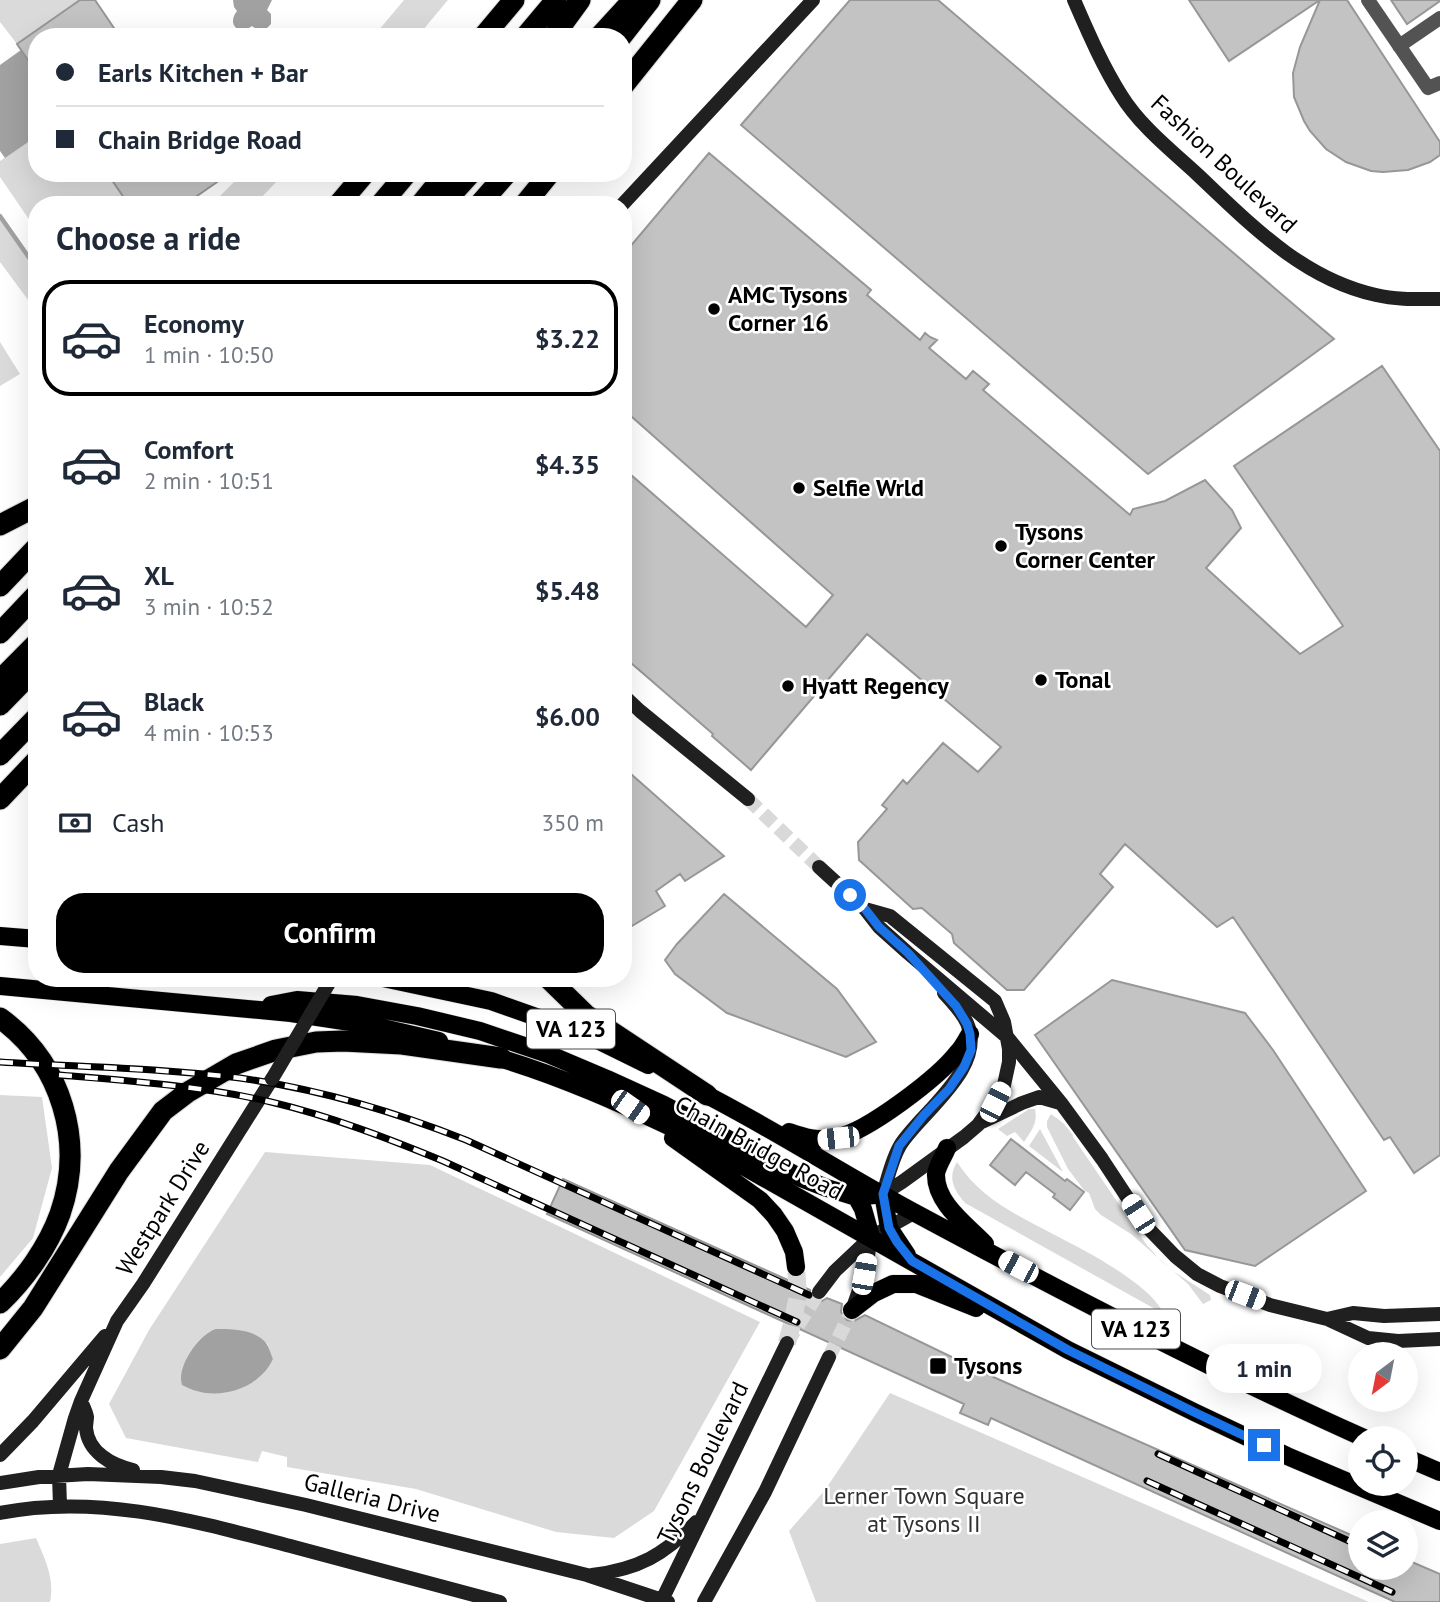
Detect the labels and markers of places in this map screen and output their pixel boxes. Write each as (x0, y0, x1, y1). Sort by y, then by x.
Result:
place label: AMC Tysons Corner 16 (728, 279, 848, 338)
marker: AMC Tysons Corner 16 (706, 301, 722, 317)
place label: Selfie Wrld (813, 472, 924, 503)
marker: Selfie Wrld (791, 480, 807, 496)
place label: Tysons Corner Center (1015, 516, 1156, 575)
marker: Tysons Corner Center (993, 538, 1009, 554)
place label: Tonal (1055, 664, 1111, 695)
place label: Hyatt Regency (802, 670, 949, 701)
marker: Tonal (1033, 672, 1049, 688)
marker: Hyatt Regency (780, 678, 796, 694)
place label: Tysons (954, 1350, 1022, 1381)
marker: Tysons (928, 1356, 948, 1376)

